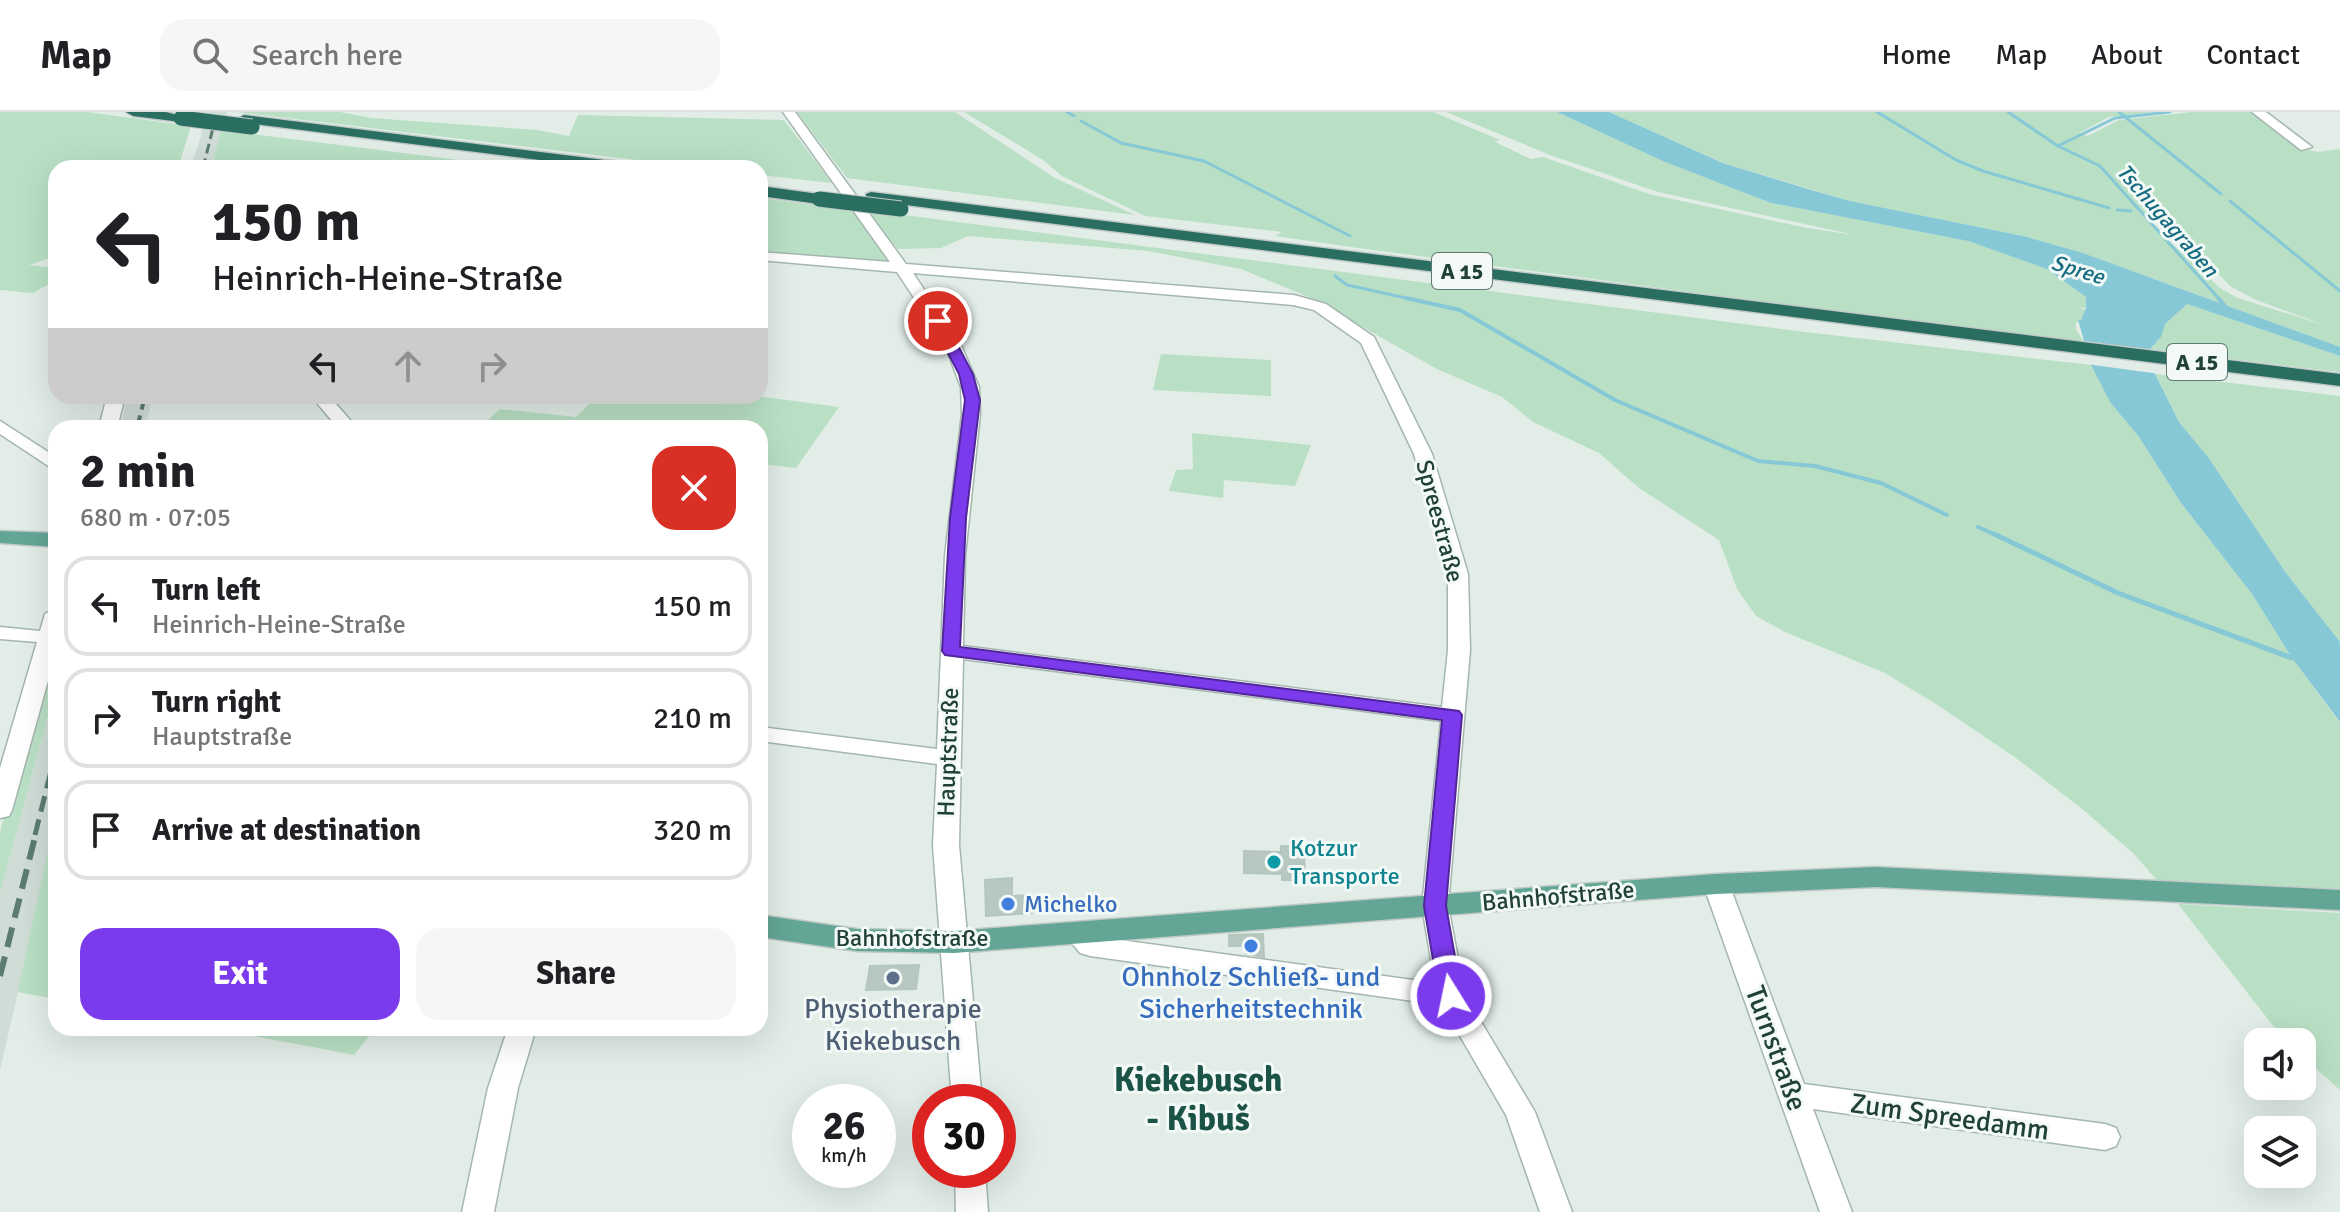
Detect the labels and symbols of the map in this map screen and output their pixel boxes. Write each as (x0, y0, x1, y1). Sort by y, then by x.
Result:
water label: Tschugagraben (2111, 158, 2225, 283)
water label: Spree (2048, 249, 2108, 291)
road number: A 15 (1432, 253, 1492, 289)
pin (904, 287, 972, 355)
road number: A 15 (2167, 344, 2227, 380)
street label: Spreestraße (1409, 457, 1471, 585)
street label: Hauptstraße (931, 687, 965, 817)
place label: Kotzur Transporte (1290, 833, 1400, 891)
marker: Kotzur Transporte (1265, 853, 1283, 871)
street label: Bahnhofstraße (1480, 874, 1636, 918)
place label: Michelko (1024, 889, 1117, 919)
marker: Michelko (999, 895, 1017, 913)
street label: Bahnhofstraße (835, 923, 989, 953)
marker: Ohnholz Schließ- und Sicherheitstechnik (1242, 937, 1260, 955)
position arrow (1409, 954, 1493, 1038)
place label: Ohnholz Schließ- und Sicherheitstechnik (1122, 960, 1380, 1026)
marker: Physiotherapie Kiekebusch (884, 969, 902, 987)
street label: Turnstraße (1738, 981, 1814, 1115)
place label: Physiotherapie Kiekebusch (804, 992, 982, 1058)
district label: Kiekebusch - Kibuš (1114, 1059, 1282, 1140)
speed limit sign: 30 (912, 1084, 1016, 1188)
street label: Zum Spreedamm (1848, 1086, 2052, 1148)

